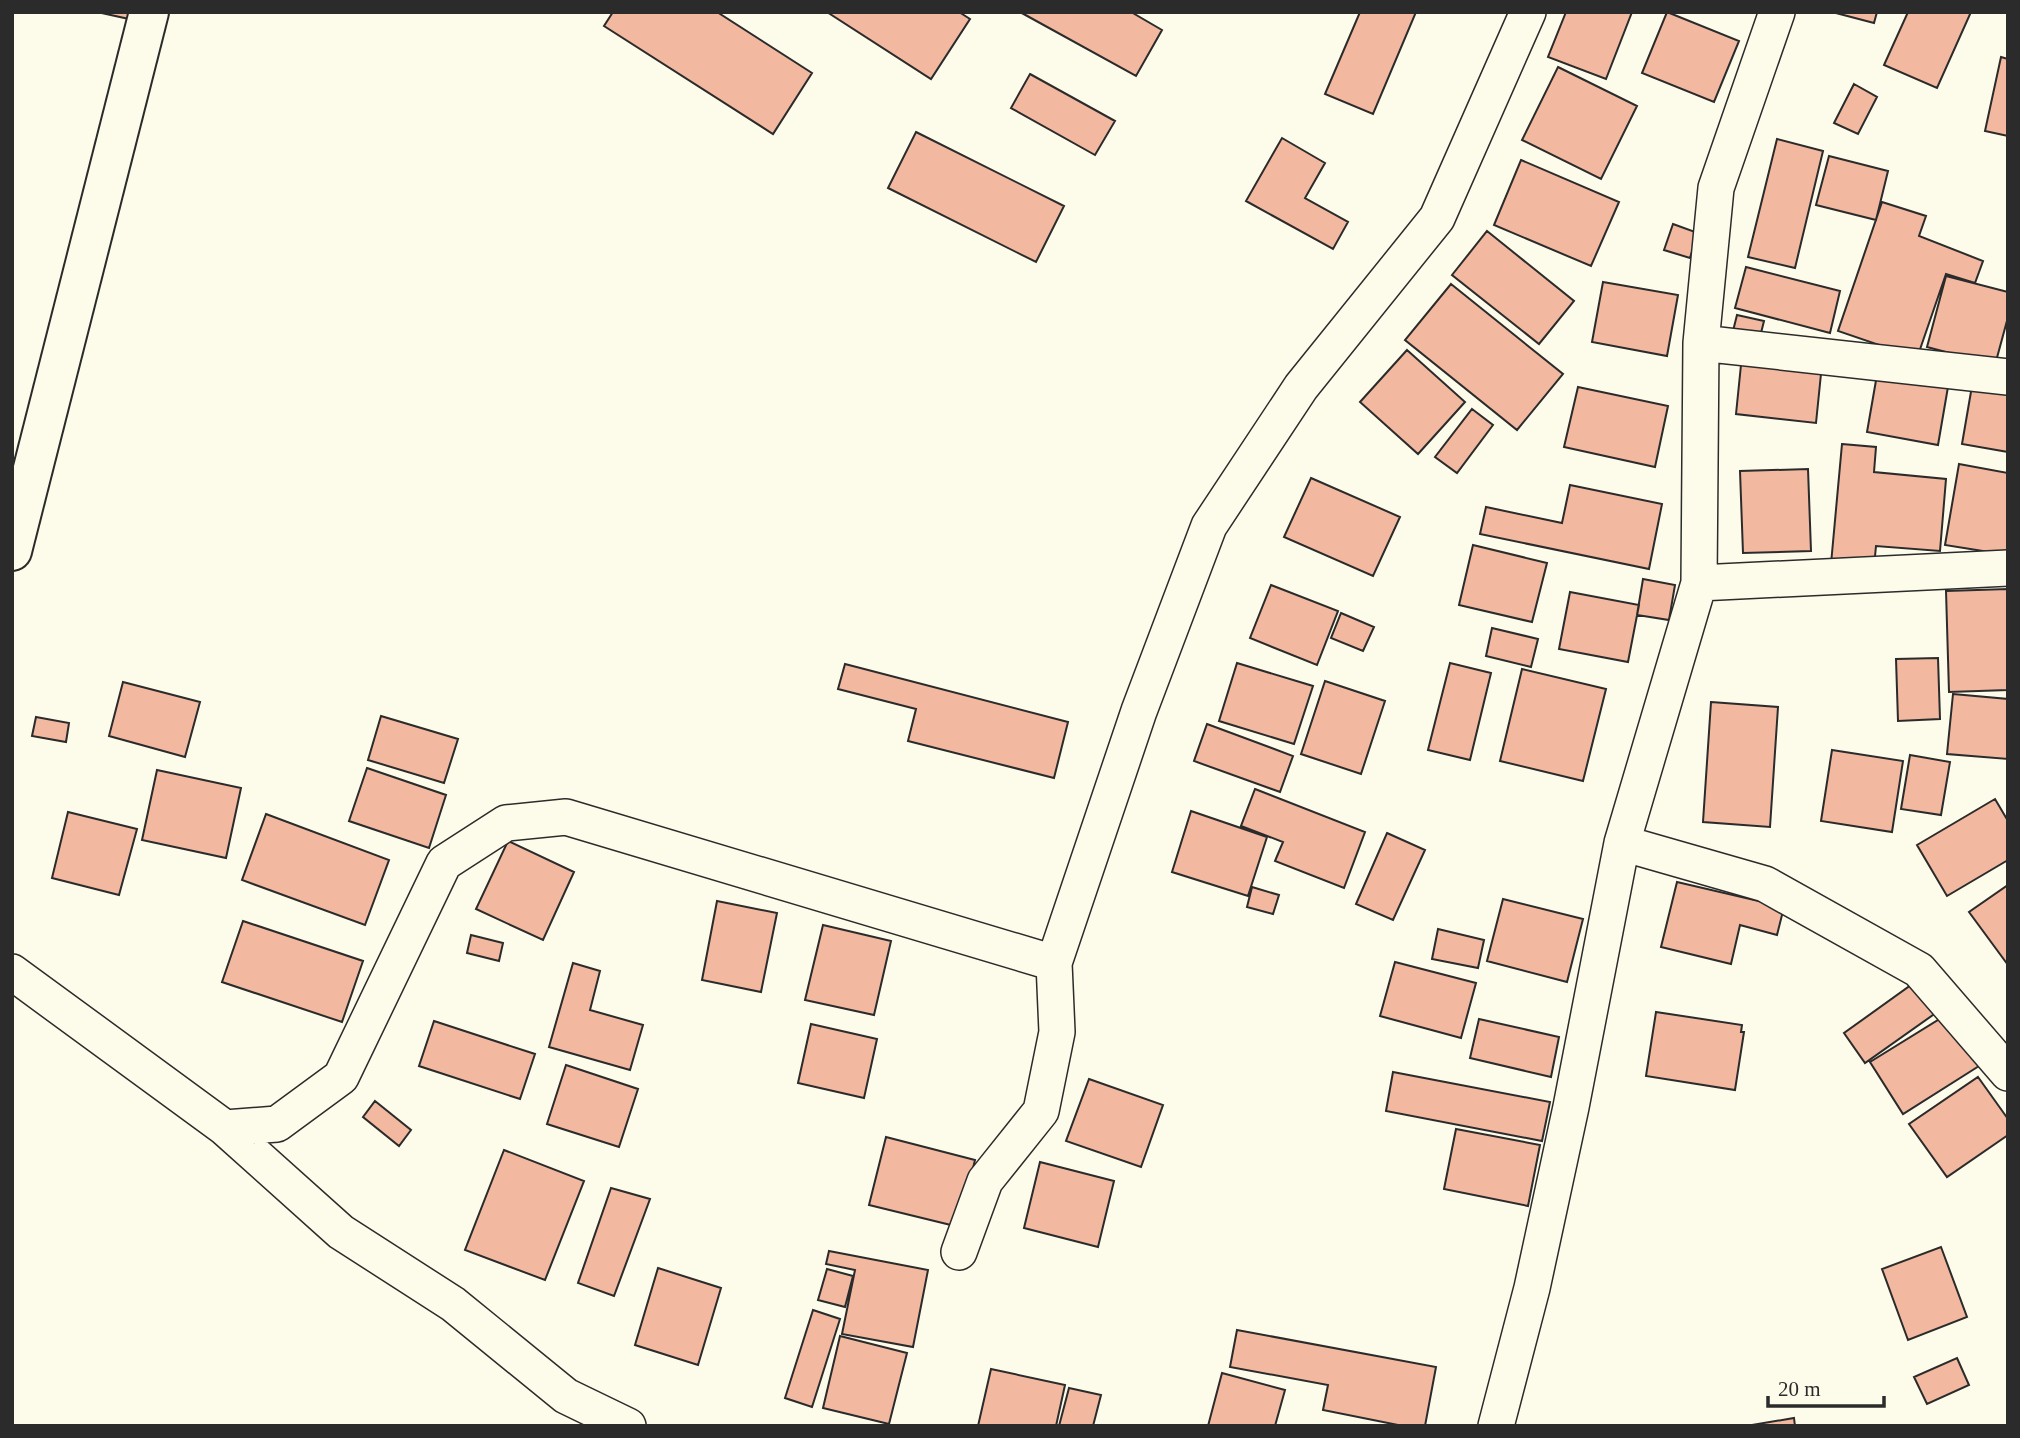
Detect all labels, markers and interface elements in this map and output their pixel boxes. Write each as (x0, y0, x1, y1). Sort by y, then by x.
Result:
scale bar (1768, 1364, 1884, 1408)
text: 20 m (1778, 1377, 1821, 1401)

